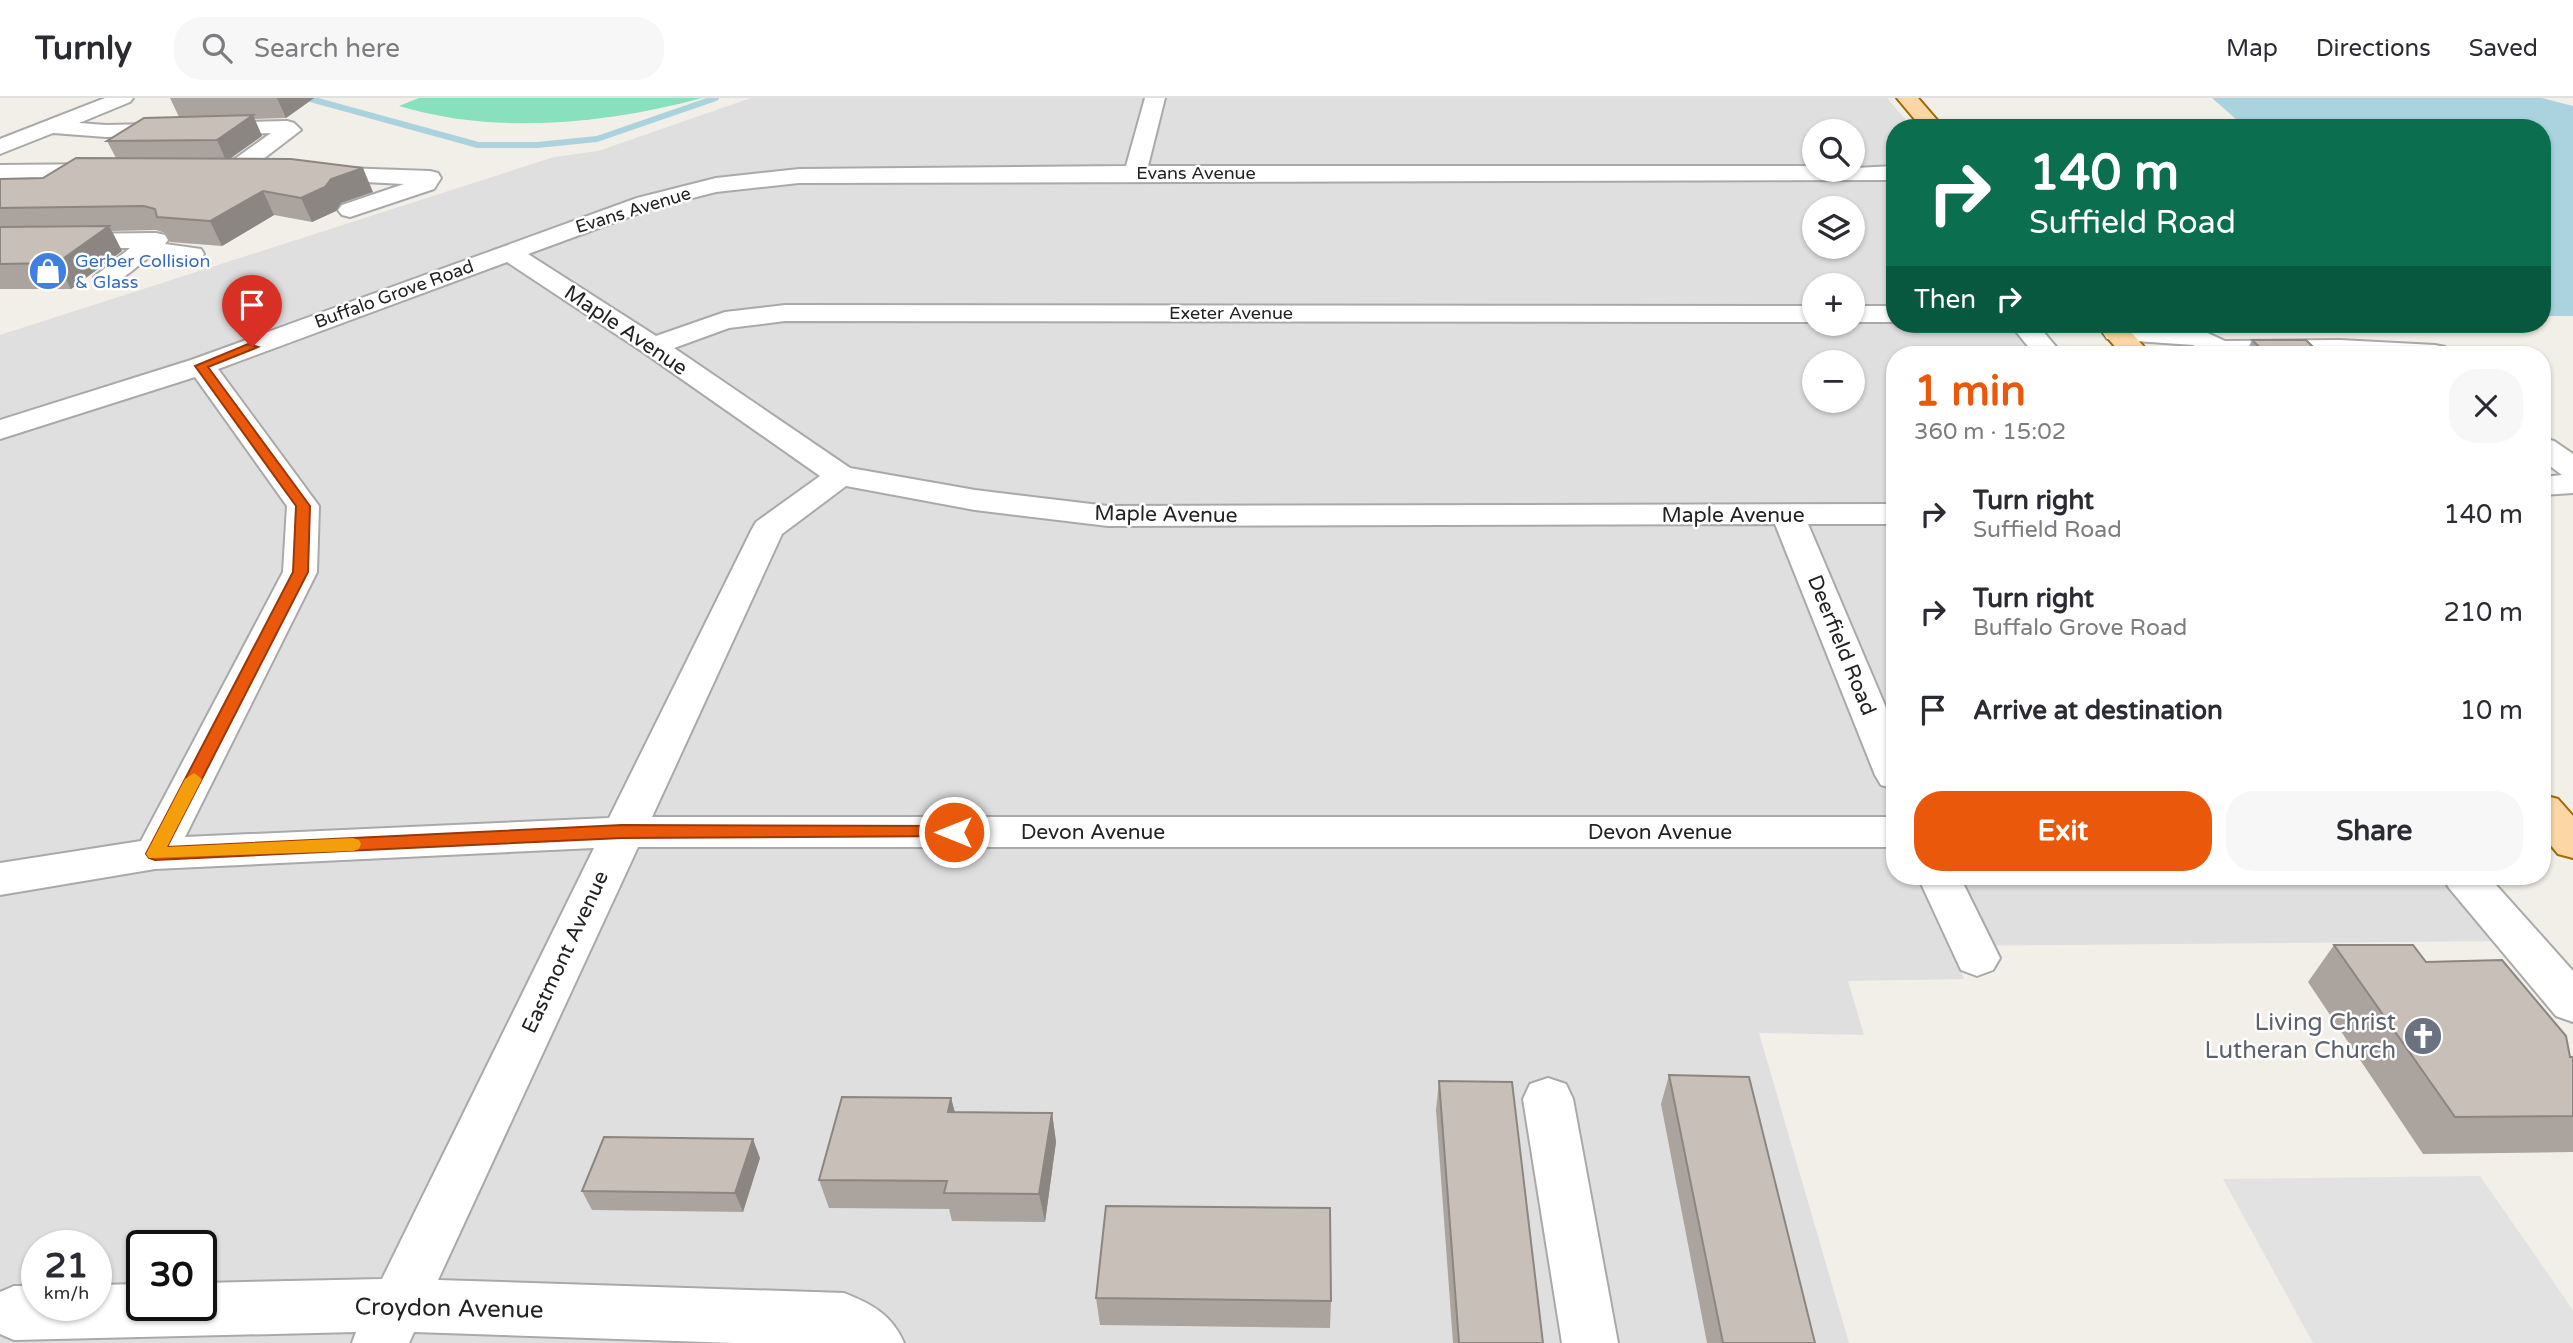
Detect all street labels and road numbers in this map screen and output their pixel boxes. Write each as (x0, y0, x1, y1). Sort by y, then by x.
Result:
street label: Evans Avenue (1136, 162, 1256, 184)
street label: Evans Avenue (573, 182, 693, 238)
street label: Buffalo Grove Road (311, 255, 477, 333)
street label: Maple Avenue (559, 280, 692, 381)
street label: Exeter Avenue (1169, 302, 1293, 324)
street label: Maple Avenue (1094, 501, 1238, 528)
street label: Maple Avenue (1661, 503, 1805, 528)
street label: Deerfield Road (1802, 571, 1881, 719)
street label: Devon Avenue (1021, 820, 1165, 845)
street label: Devon Avenue (1588, 820, 1732, 845)
street label: Eastmont Avenue (517, 867, 614, 1037)
street label: Croydon Avenue (354, 1292, 544, 1325)

